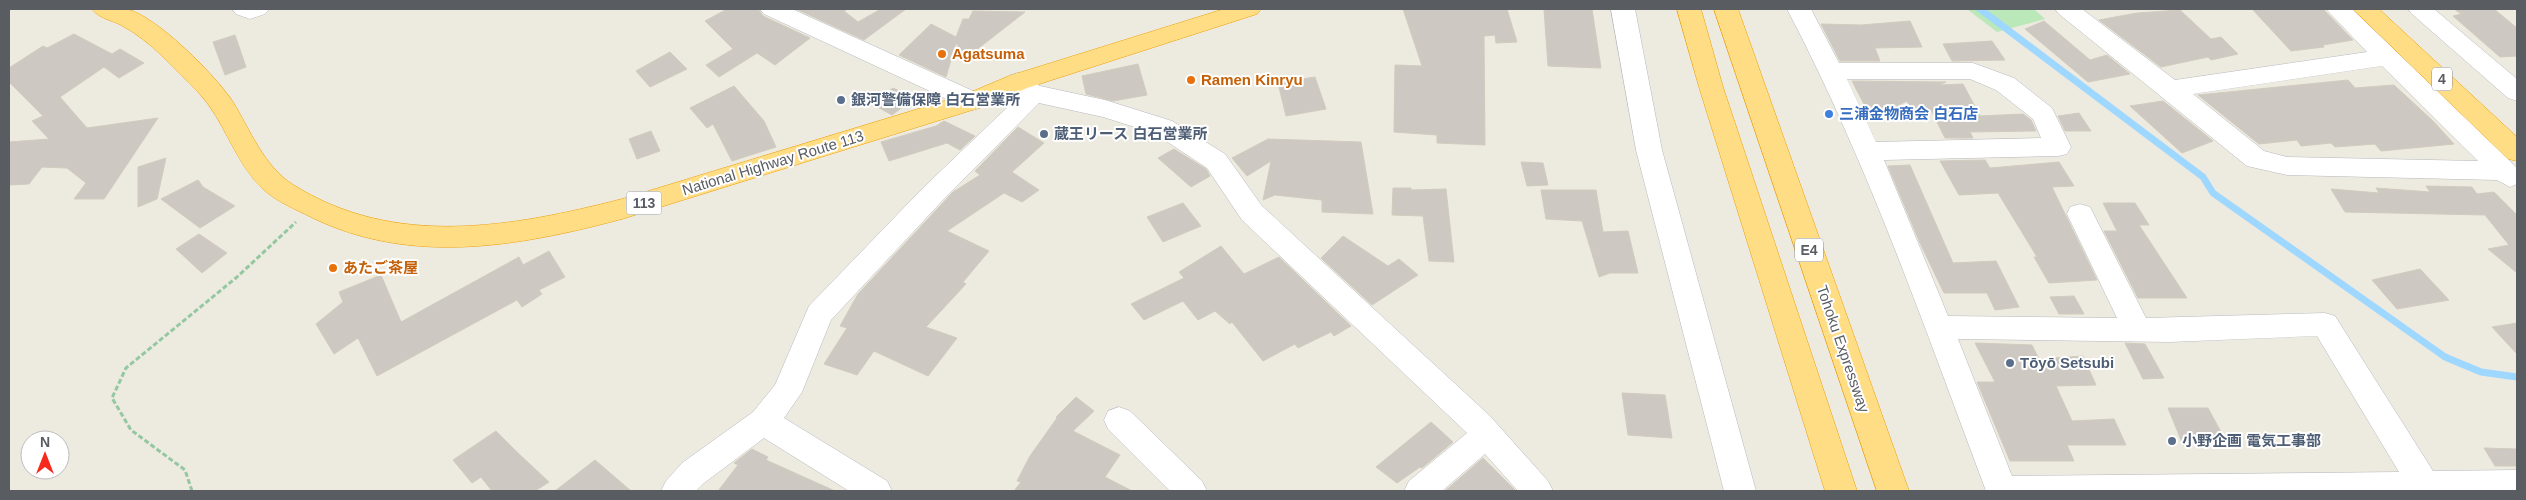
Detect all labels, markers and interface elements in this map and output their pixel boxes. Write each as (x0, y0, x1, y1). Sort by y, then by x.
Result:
place label: Agatsuma (952, 45, 1025, 62)
marker: Agatsuma (936, 48, 948, 60)
road number: 4 (2432, 68, 2452, 90)
place label: Ramen Kinryu (1201, 71, 1303, 88)
marker: Ramen Kinryu (1185, 74, 1197, 86)
place label: 銀河警備保障 白石営業所 (851, 91, 1020, 108)
marker: 銀河警備保障 白石営業所 (835, 94, 847, 106)
place label: 三浦金物商会 白石店 (1839, 105, 1978, 122)
marker: 三浦金物商会 白石店 (1823, 108, 1835, 120)
place label: 蔵王リース 白石営業所 (1054, 125, 1207, 142)
street label: National Highway Route 113 (680, 127, 866, 198)
marker: 蔵王リース 白石営業所 (1038, 128, 1050, 140)
road number: 113 (626, 192, 662, 214)
road number: E4 (1795, 238, 1823, 262)
place label: あたご茶屋 (343, 259, 418, 276)
marker: あたご茶屋 (327, 262, 339, 274)
street label: Tohoku Expressway (1814, 283, 1873, 415)
place label: Tōyō Setsubi (2020, 354, 2114, 371)
marker: Tōyō Setsubi (2004, 357, 2016, 369)
north arrow (20, 430, 70, 480)
place label: 小野企画 電気工事部 (2182, 432, 2321, 449)
text: N (40, 434, 50, 450)
marker: 小野企画 電気工事部 (2166, 435, 2178, 447)

